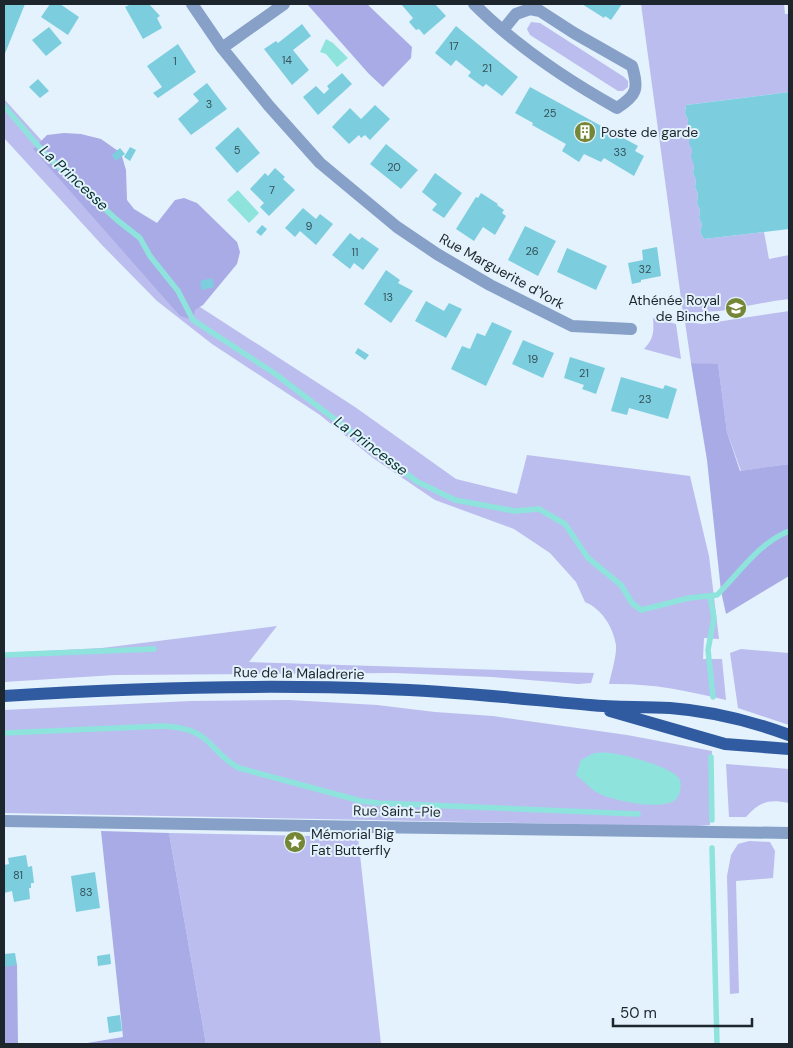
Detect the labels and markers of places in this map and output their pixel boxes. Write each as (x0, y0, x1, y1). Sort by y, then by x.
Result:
building icon: Poste de garde (573, 120, 597, 144)
place label: Poste de garde (601, 123, 698, 141)
place label: Athénée Royal de Binche (628, 291, 720, 325)
school or university icon: Athénée Royal de Binche (724, 296, 748, 320)
place label: Mémorial Big Fat Butterfly (311, 825, 394, 859)
place icon: Mémorial Big Fat Butterfly (283, 830, 307, 854)

